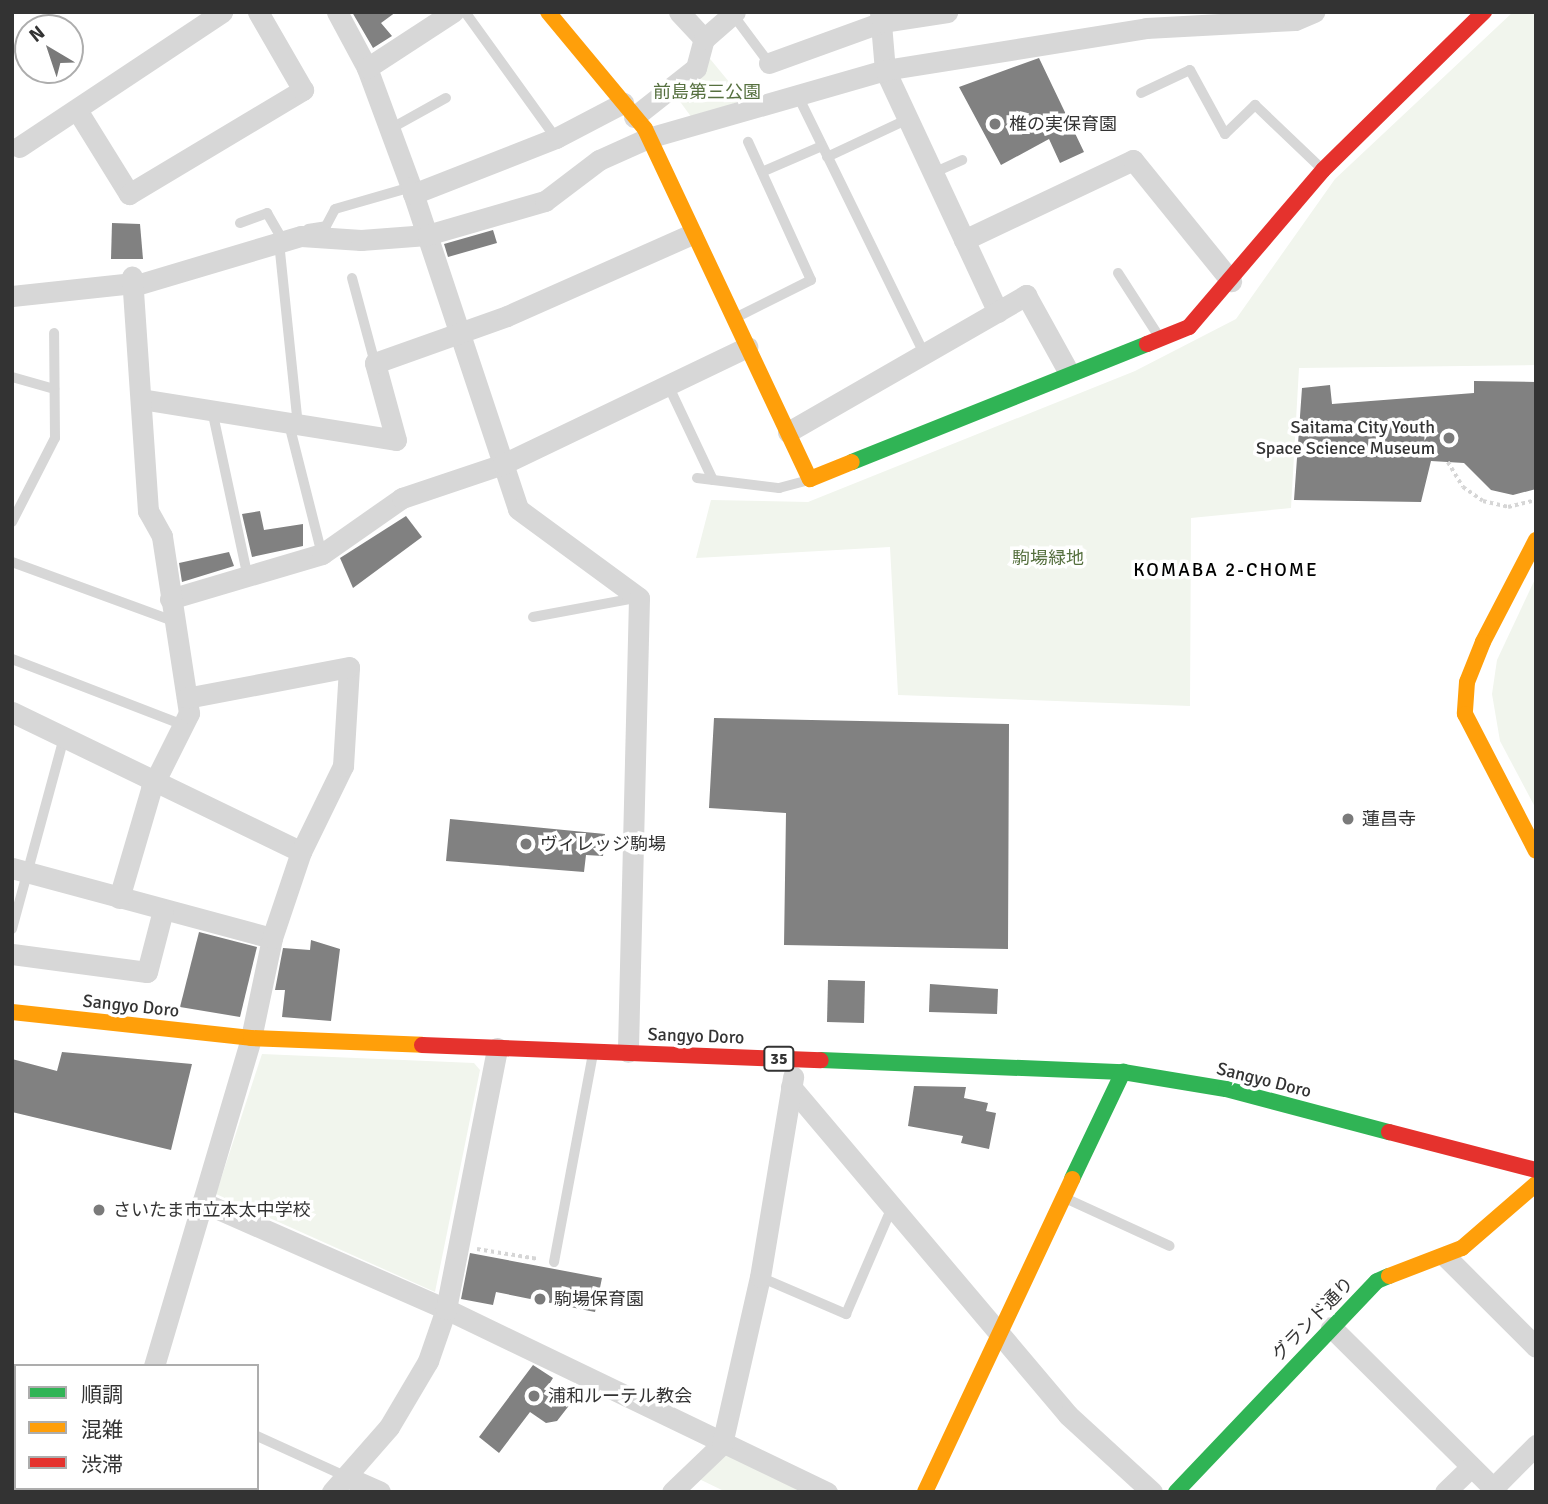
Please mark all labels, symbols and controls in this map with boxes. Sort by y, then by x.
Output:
north arrow [14,14,84,84]
text: N [24,21,50,48]
park label: 前島第三公園 [653,81,761,103]
place label: 椎の実保育園 [1009,113,1117,135]
marker: 椎の実保育園 [987,116,1003,132]
place label: Saitama City Youth Space Science Museum [1256,417,1435,460]
marker: Saitama City Youth Space Science Museum [1441,430,1457,446]
park label: 駒場緑地 [1012,547,1084,569]
district label: KOMABA 2-CHOME [1135,560,1317,582]
place label: 蓮昌寺 [1362,808,1416,830]
marker: 蓮昌寺 [1340,811,1356,827]
place label: ヴィレッジ駒場 [540,833,666,855]
marker: ヴィレッジ駒場 [518,836,534,852]
street label: Sangyo Doro [82,990,180,1022]
street label: Sangyo Doro [647,1024,745,1048]
road number: 35 [763,1046,795,1072]
street label: Sangyo Doro [1215,1058,1313,1102]
place label: さいたま市立本太中学校 [113,1199,311,1221]
marker: さいたま市立本太中学校 [91,1202,107,1218]
street label: グランド通り [1268,1273,1358,1365]
place label: 駒場保育園 [554,1288,644,1310]
marker: 駒場保育園 [532,1291,548,1307]
legend [14,1364,259,1490]
text: 順調 [81,1382,123,1408]
place label: 浦和ルーテル教会 [548,1385,692,1407]
marker: 浦和ルーテル教会 [526,1388,542,1404]
text: 混雑 [81,1417,123,1443]
text: 渋滞 [81,1452,123,1478]

